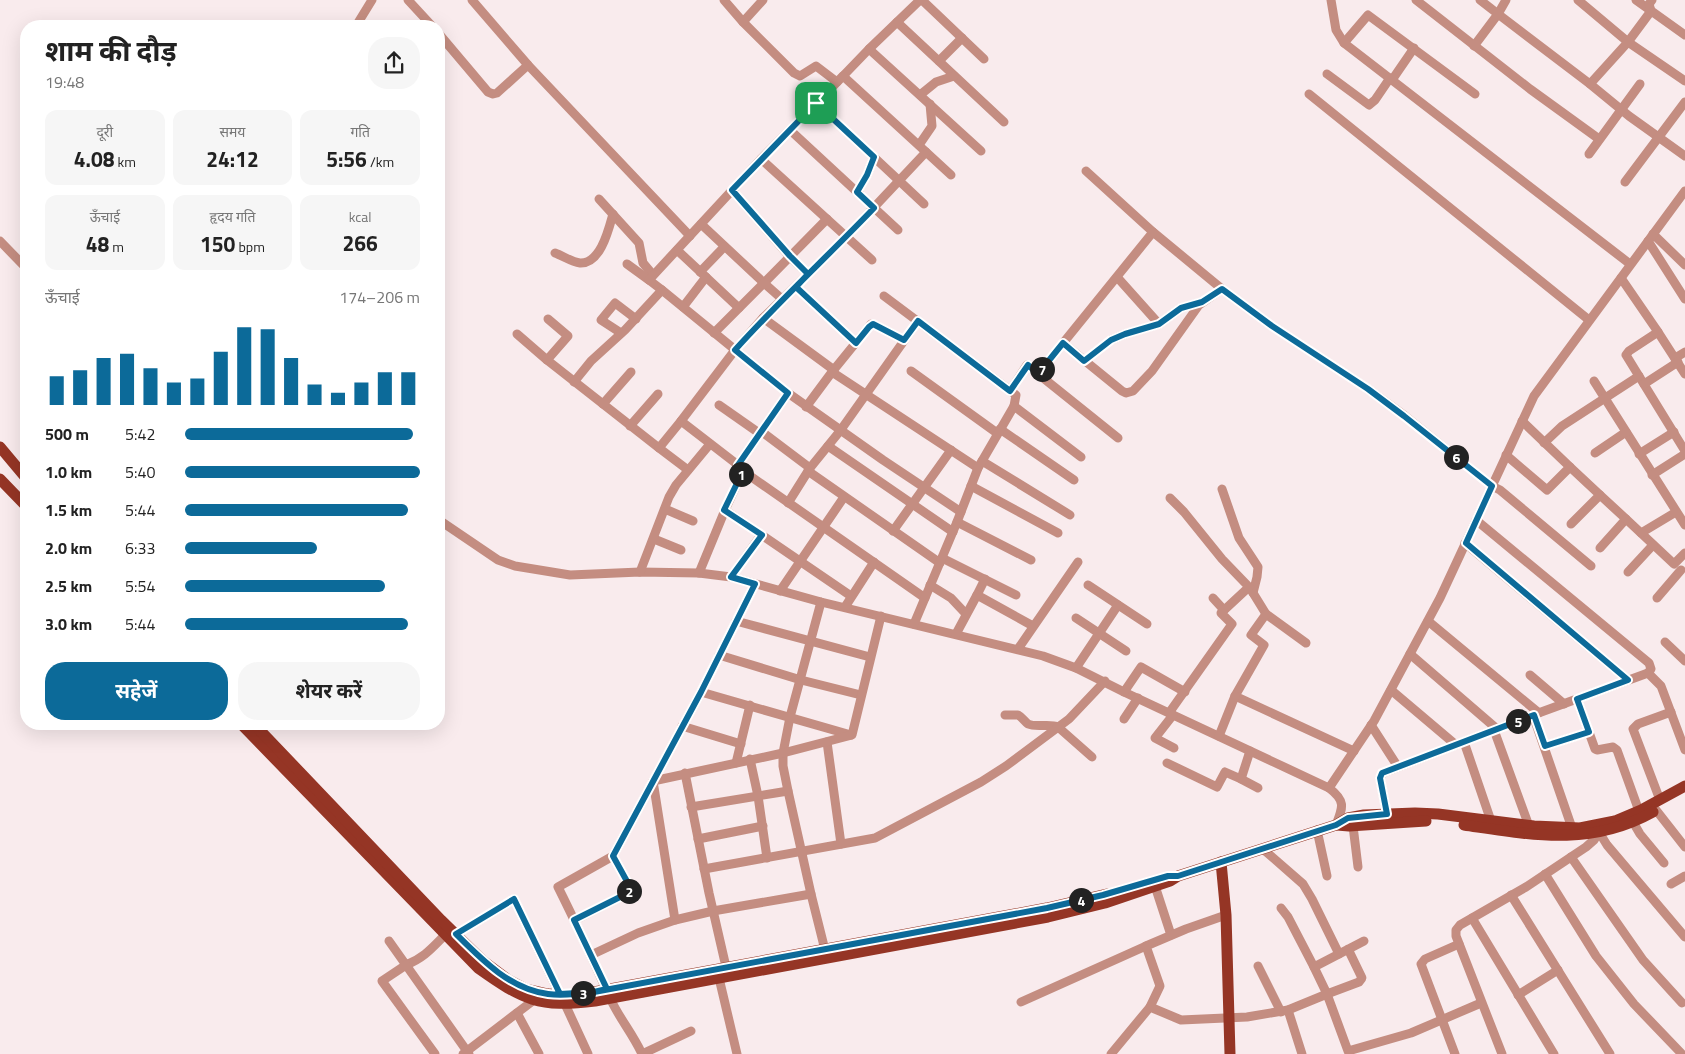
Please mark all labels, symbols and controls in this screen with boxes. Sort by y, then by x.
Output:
text: शाम की दौड़ [45,29,176,72]
button: share [368,37,420,89]
text: 19:48 [45,70,84,94]
pin [795,82,837,124]
icon: arrive [802,89,830,117]
text: दूरी [96,121,113,142]
text: समय [220,121,245,142]
text: गति [350,121,370,142]
text: 4.08 [74,143,114,175]
text: 24:12 [206,143,259,175]
text: 5:56 [326,143,367,175]
text: km [114,151,136,172]
text: /km [367,151,394,172]
text: ऊँचाई [90,206,120,227]
text: हृदय गति [210,206,255,227]
text: kcal [349,206,372,227]
text: 266 [343,227,378,259]
text: 48 [86,228,109,260]
text: 150 [200,228,235,260]
text: m [109,236,124,257]
text: bpm [235,236,265,257]
text: ऊँचाई [45,285,80,309]
text: 174–206 m [339,285,420,309]
pin: 7 [1030,356,1054,382]
text: 7 [1039,359,1046,380]
text: 500 m [45,422,89,446]
text: 5:42 [125,422,155,446]
pin: 6 [1444,444,1468,470]
text: 6 [1453,447,1460,468]
text: 1.0 km [45,460,92,484]
text: 5:40 [125,460,155,484]
pin: 1 [728,462,754,486]
text: 1 [738,464,745,485]
text: 1.5 km [45,498,92,522]
text: 5:44 [125,498,155,522]
text: 2.0 km [45,536,92,560]
text: 6:33 [125,536,155,560]
text: 2.5 km [45,574,92,598]
text: 5:54 [125,574,155,598]
text: 3.0 km [45,612,92,636]
text: 5:44 [125,612,155,636]
button: सहेजें [45,662,228,720]
button: शेयर करें [238,662,420,720]
pin: 5 [1506,708,1530,734]
text: 5 [1515,711,1522,732]
pin: 2 [616,878,642,904]
text: 2 [626,881,633,902]
pin: 4 [1068,888,1094,912]
text: 4 [1078,890,1085,911]
pin: 3 [570,980,596,1006]
text: 3 [580,983,587,1004]

